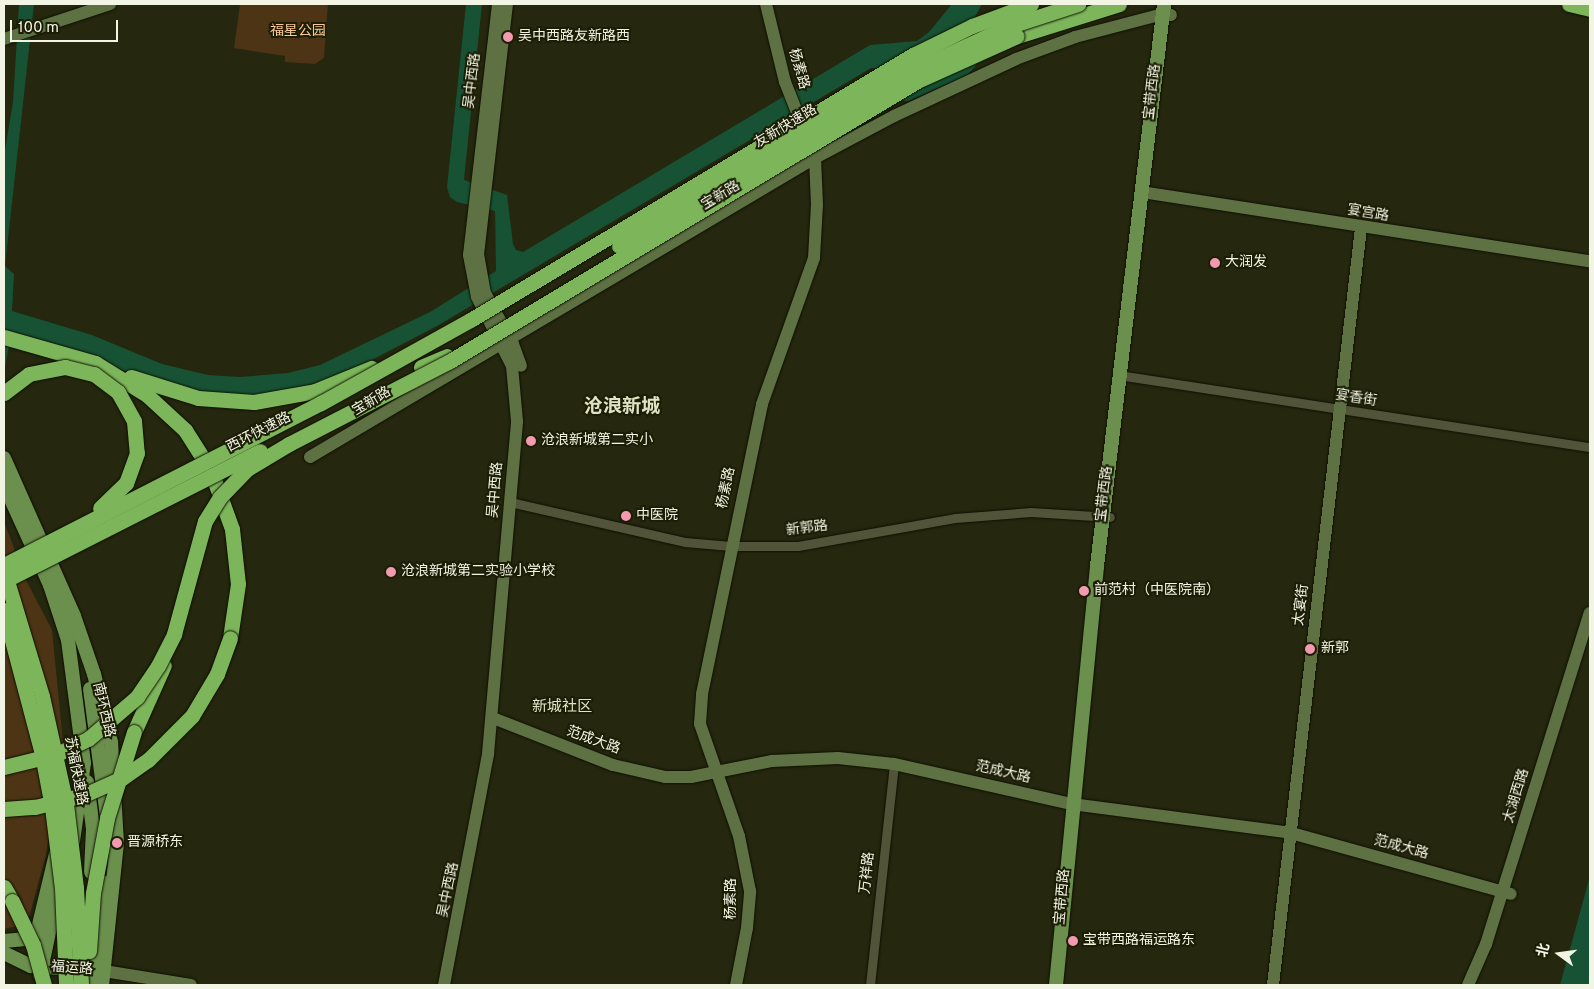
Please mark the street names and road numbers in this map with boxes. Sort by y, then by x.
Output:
street label: 杨素路 [784,46,812,92]
street label: 吴中西路 [461,52,485,110]
street label: 宝带西路 [1141,63,1165,121]
street label: 友新快速路 [752,102,820,152]
street label: 宝新路 [699,178,743,214]
street label: 宴宫路 [1346,202,1390,226]
street label: 宝新路 [350,384,394,420]
street label: 宴香街 [1334,387,1378,411]
street label: 西环快速路 [224,410,294,456]
street label: 吴中西路 [485,461,507,519]
street label: 宝带西路 [1093,465,1117,523]
street label: 杨素路 [714,466,740,510]
street label: 新郭路 [785,518,829,540]
street label: 太宴街 [1291,583,1313,627]
street label: 南环西路 [89,681,117,739]
street label: 范成大路 [564,724,622,758]
street label: 苏福快速路 [60,735,90,807]
street label: 范成大路 [974,759,1032,787]
street label: 太湖西路 [1501,767,1533,825]
street label: 范成大路 [1372,833,1430,863]
street label: 万祥路 [857,851,879,895]
street label: 吴中西路 [435,861,463,919]
street label: 宝带西路 [1052,868,1074,926]
street label: 杨素路 [724,878,740,920]
street label: 福运路 [50,959,94,979]

